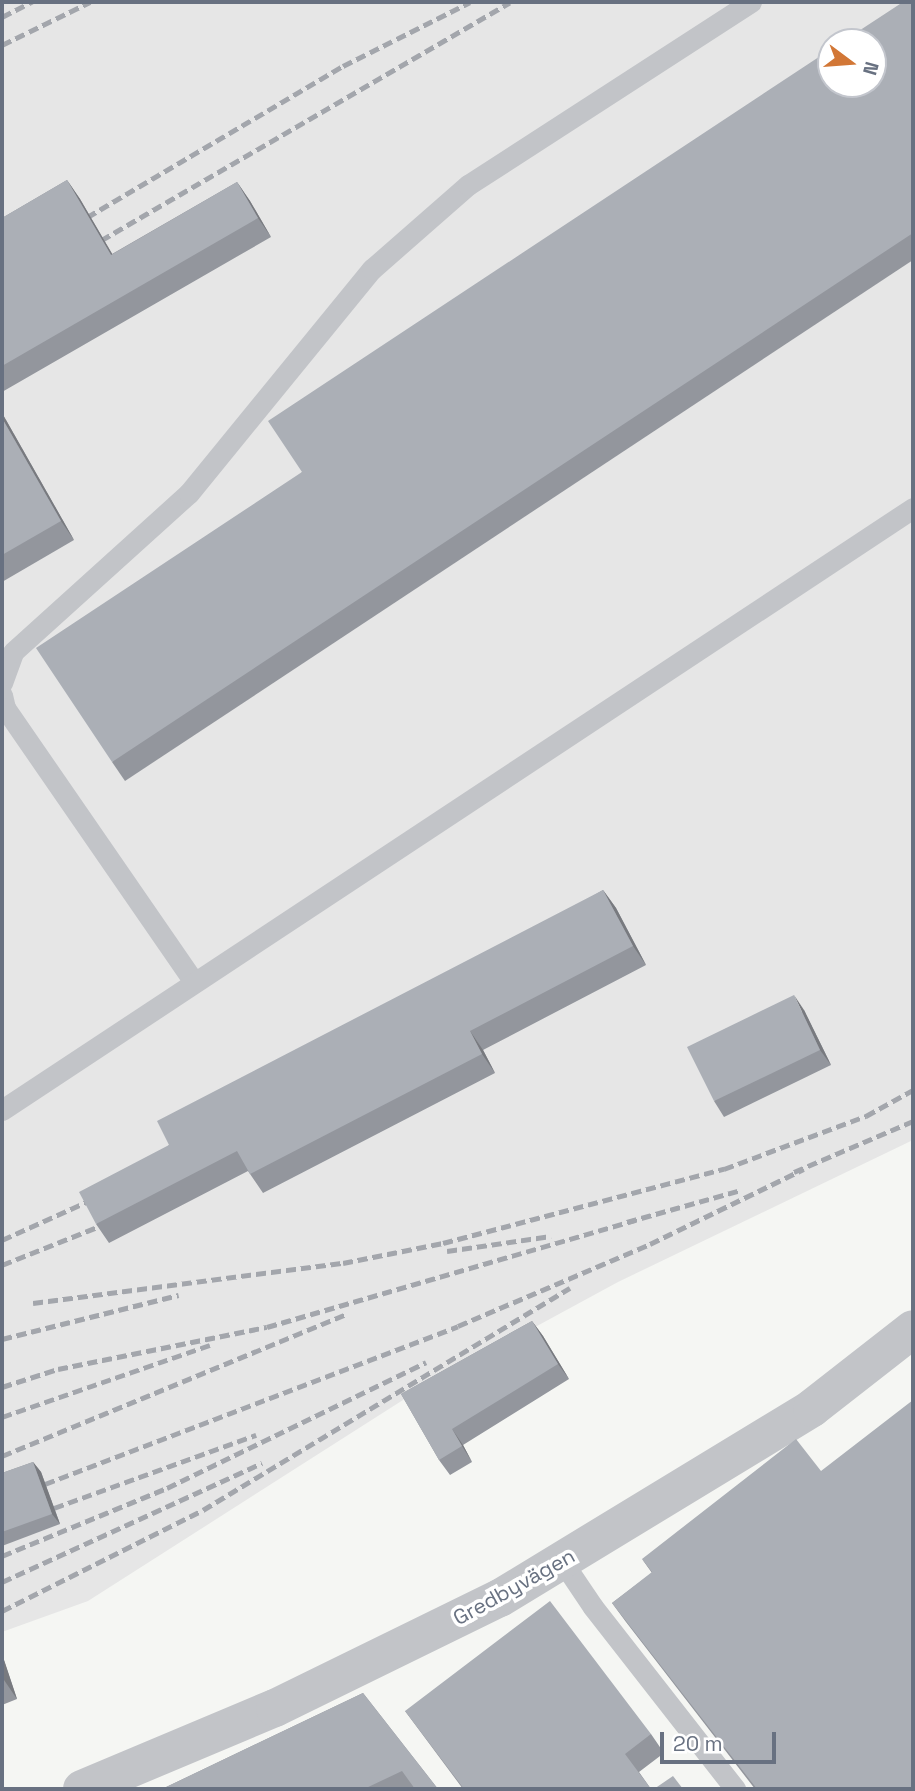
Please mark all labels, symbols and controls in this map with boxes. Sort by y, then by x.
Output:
north arrow [817,28,887,98]
text: N [857,59,885,78]
street label: Gredbyvägen [449,1543,579,1631]
scale bar [663,1718,778,1762]
text: 20 m [673,1730,723,1757]

